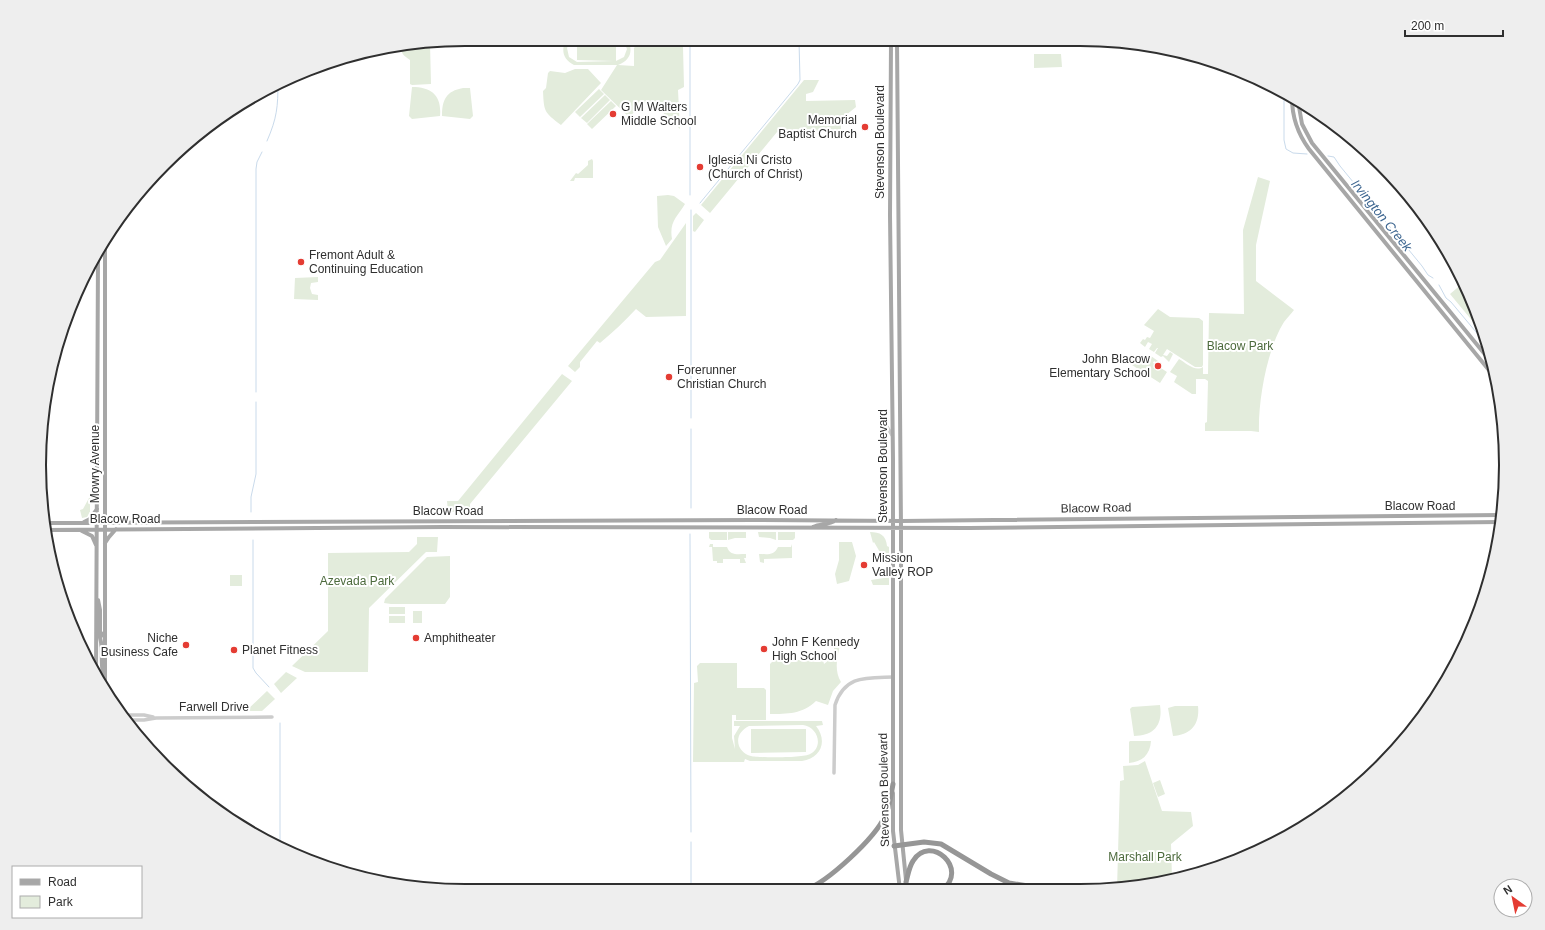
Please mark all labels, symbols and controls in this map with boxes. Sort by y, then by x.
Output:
scale bar [1405,12,1503,38]
text: 200 m [1411,19,1444,33]
street label: Stevenson Boulevard [873,85,887,199]
place label: G M Walters Middle School [621,100,696,128]
marker: G M Walters Middle School [608,109,618,119]
place label: Memorial Baptist Church [778,113,857,141]
marker: Memorial Baptist Church [860,122,870,132]
place label: Iglesia Ni Cristo (Church of Christ) [708,153,803,181]
marker: Iglesia Ni Cristo (Church of Christ) [695,162,705,172]
water label: Irvington Creek [1348,176,1416,255]
place label: Fremont Adult & Continuing Education [309,248,423,276]
marker: Fremont Adult & Continuing Education [296,257,306,267]
park label: Blacow Park [1207,339,1274,353]
place label: John Blacow Elementary School [1049,352,1150,380]
marker: John Blacow Elementary School [1153,361,1163,371]
place label: Forerunner Christian Church [677,363,766,391]
marker: Forerunner Christian Church [664,372,674,382]
street label: Stevenson Boulevard [876,409,890,523]
street label: Mowry Avenue [88,424,102,503]
street label: Blacow Road [1385,499,1455,513]
street label: Blacow Road [1061,500,1131,516]
street label: Blacow Road [737,503,807,517]
street label: Blacow Road [413,504,483,518]
street label: Blacow Road [90,512,160,526]
place label: Mission Valley ROP [872,551,933,579]
marker: Mission Valley ROP [859,560,869,570]
park label: Azevada Park [320,574,395,588]
place label: Niche Business Cafe [101,631,178,659]
place label: Amphitheater [424,631,495,645]
marker: Amphitheater [411,633,421,643]
place label: John F Kennedy High School [772,635,859,663]
marker: Niche Business Cafe [181,640,191,650]
place label: Planet Fitness [242,643,318,657]
marker: John F Kennedy High School [759,644,769,654]
marker: Planet Fitness [229,645,239,655]
street label: Farwell Drive [179,700,249,714]
street label: Stevenson Boulevard [876,733,892,847]
park label: Marshall Park [1108,850,1183,864]
legend [12,866,142,918]
text: Road [48,875,77,889]
north arrow [1493,878,1533,918]
text: N [1501,882,1514,897]
text: Park [48,895,74,909]

